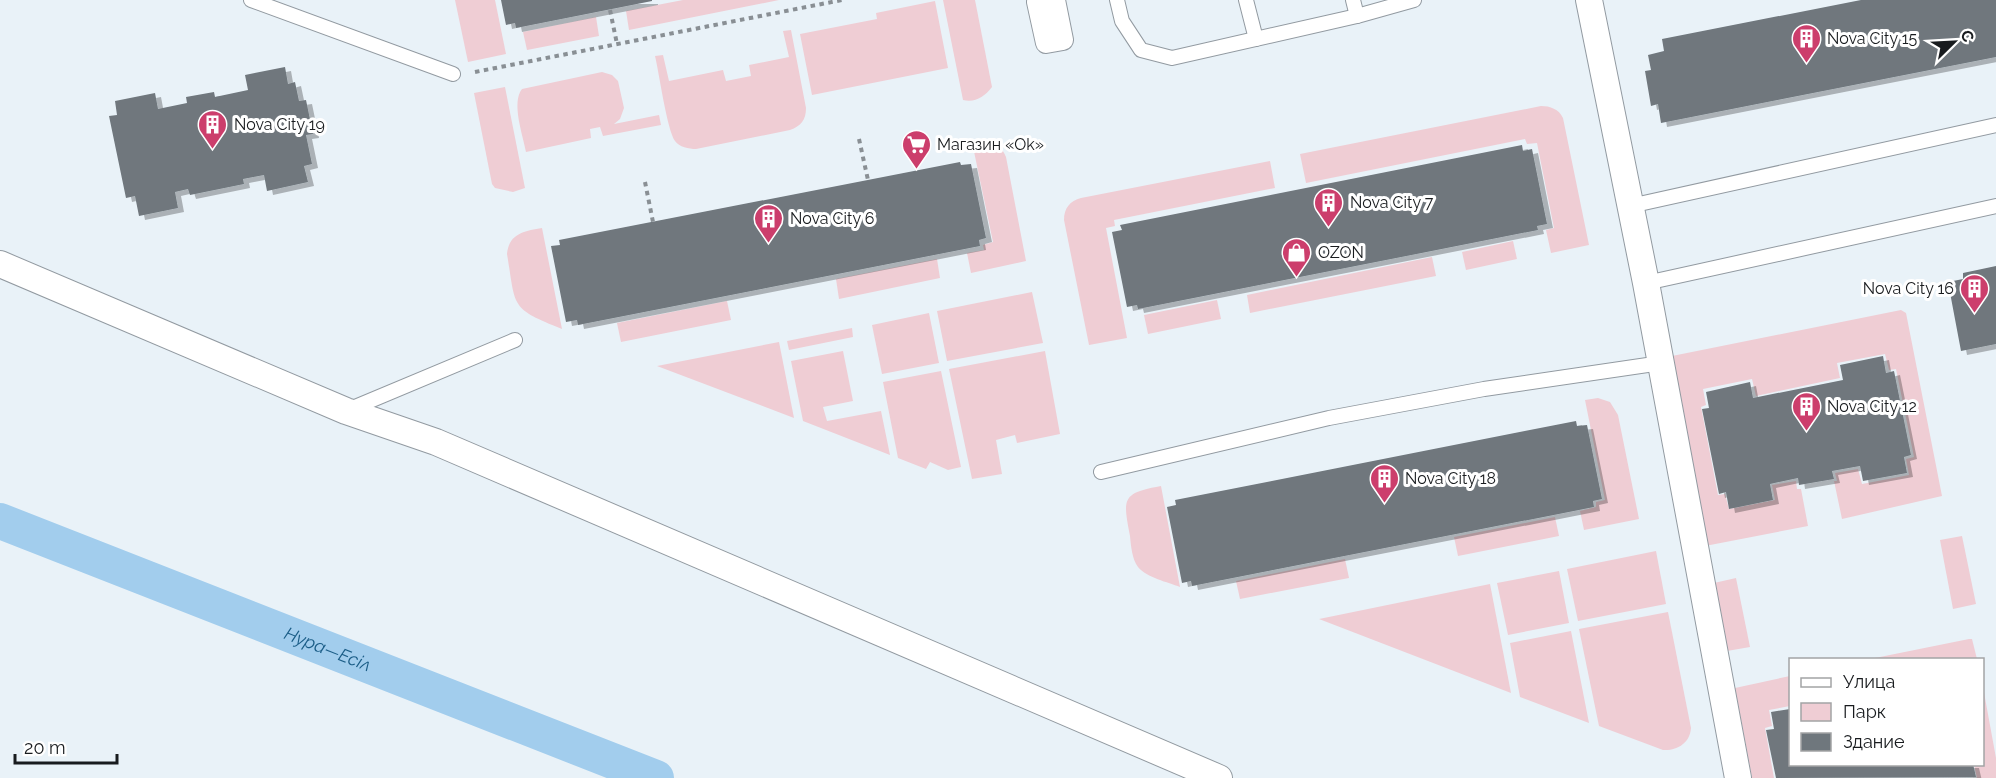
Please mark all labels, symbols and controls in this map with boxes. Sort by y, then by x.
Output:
north arrow [1924,12,1984,72]
building icon: Nova City 15 [1790,22,1822,64]
text: С [1956,27,1978,45]
place label: Nova City 15 [1827,29,1918,48]
building icon: Nova City 19 [197,108,229,150]
place label: Nova City 19 [234,115,325,134]
supermarket icon: Магазин «Ok» [900,128,932,170]
place label: Магазин «Ok» [937,135,1044,154]
building icon: Nova City 7 [1313,186,1345,228]
place label: Nova City 7 [1350,193,1434,212]
building icon: Nova City 6 [753,202,785,244]
place label: Nova City 6 [790,209,874,228]
shop icon: OZON [1281,236,1313,278]
place label: OZON [1318,243,1364,262]
building icon: Nova City 16 [1959,272,1991,314]
place label: Nova City 16 [1863,279,1954,298]
building icon: Nova City 12 [1790,390,1822,432]
place label: Nova City 12 [1827,397,1917,416]
building icon: Nova City 18 [1368,462,1400,504]
place label: Nova City 18 [1405,469,1496,488]
water label: Нура—Есіл [281,622,374,675]
legend [1789,658,1984,766]
text: Улица [1843,671,1895,692]
text: Парк [1843,701,1886,722]
scale bar [15,727,117,765]
text: Здание [1843,731,1905,752]
text: 20 m [24,737,66,758]

